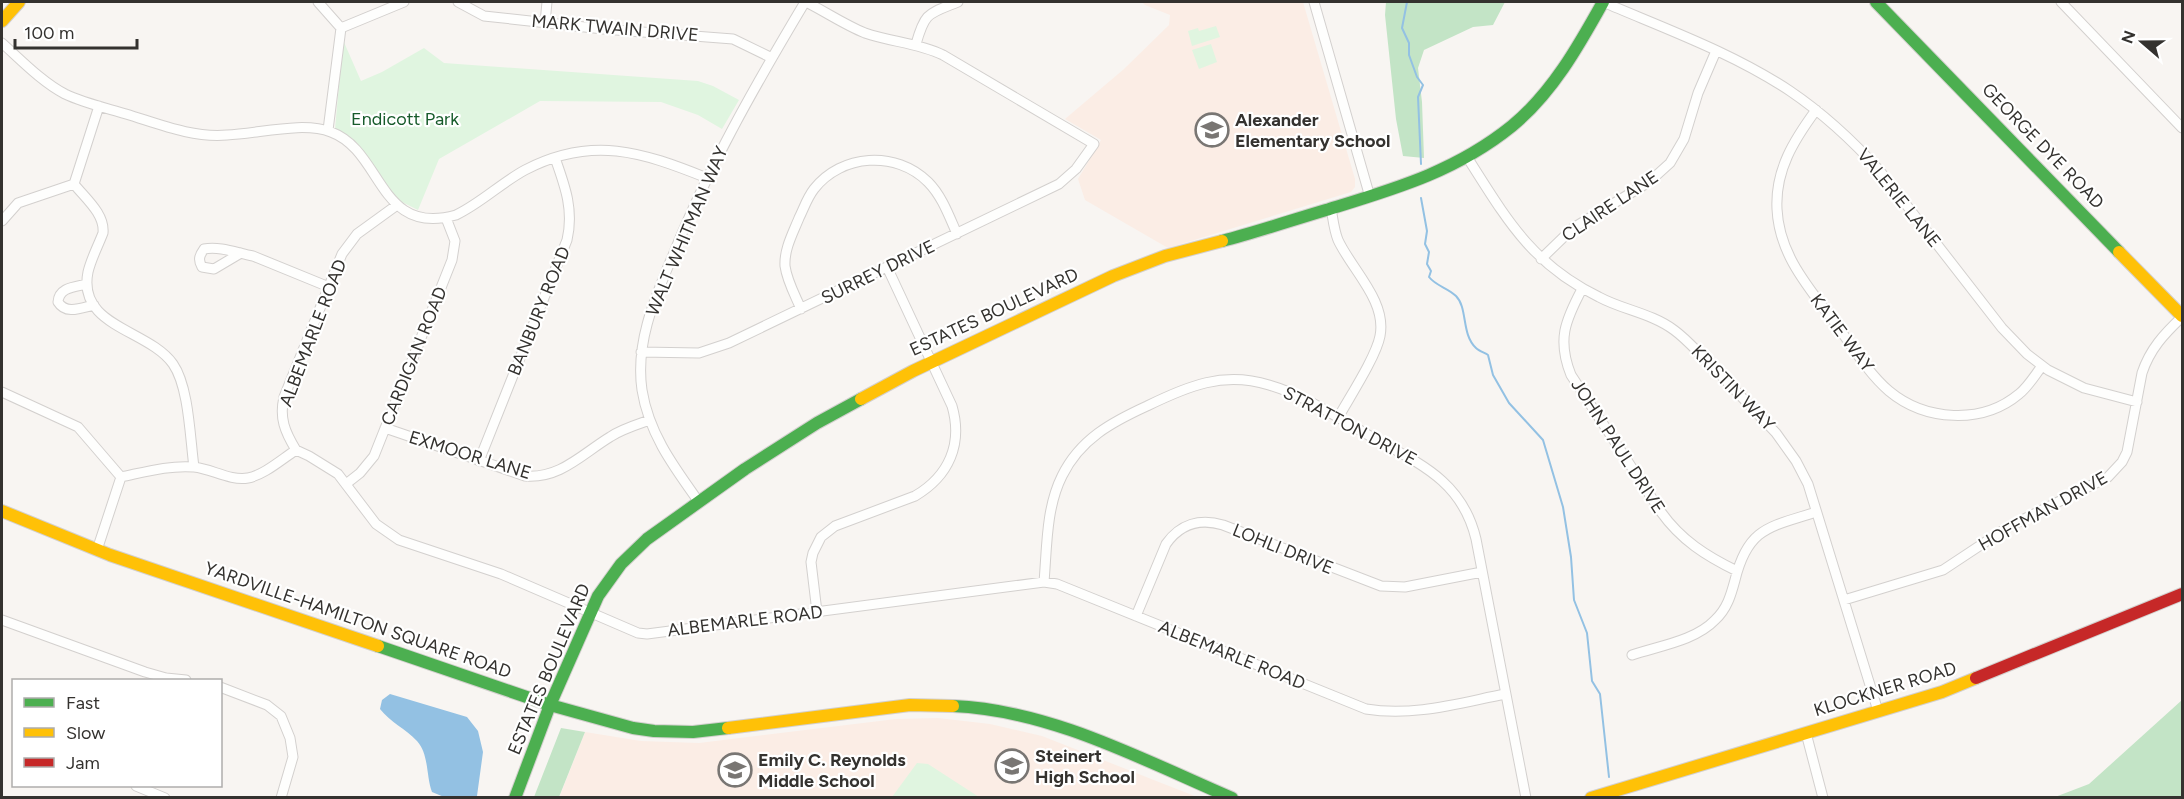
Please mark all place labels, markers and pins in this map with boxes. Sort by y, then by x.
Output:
place label: Alexander Elementary School [1235,109,1390,152]
school or university icon: Alexander Elementary School [1194,112,1230,148]
place label: Steinert High School [1035,745,1135,788]
school or university icon: Steinert High School [994,748,1030,784]
place label: Emily C. Reynolds Middle School [758,749,906,792]
school or university icon: Emily C. Reynolds Middle School [717,752,753,788]

